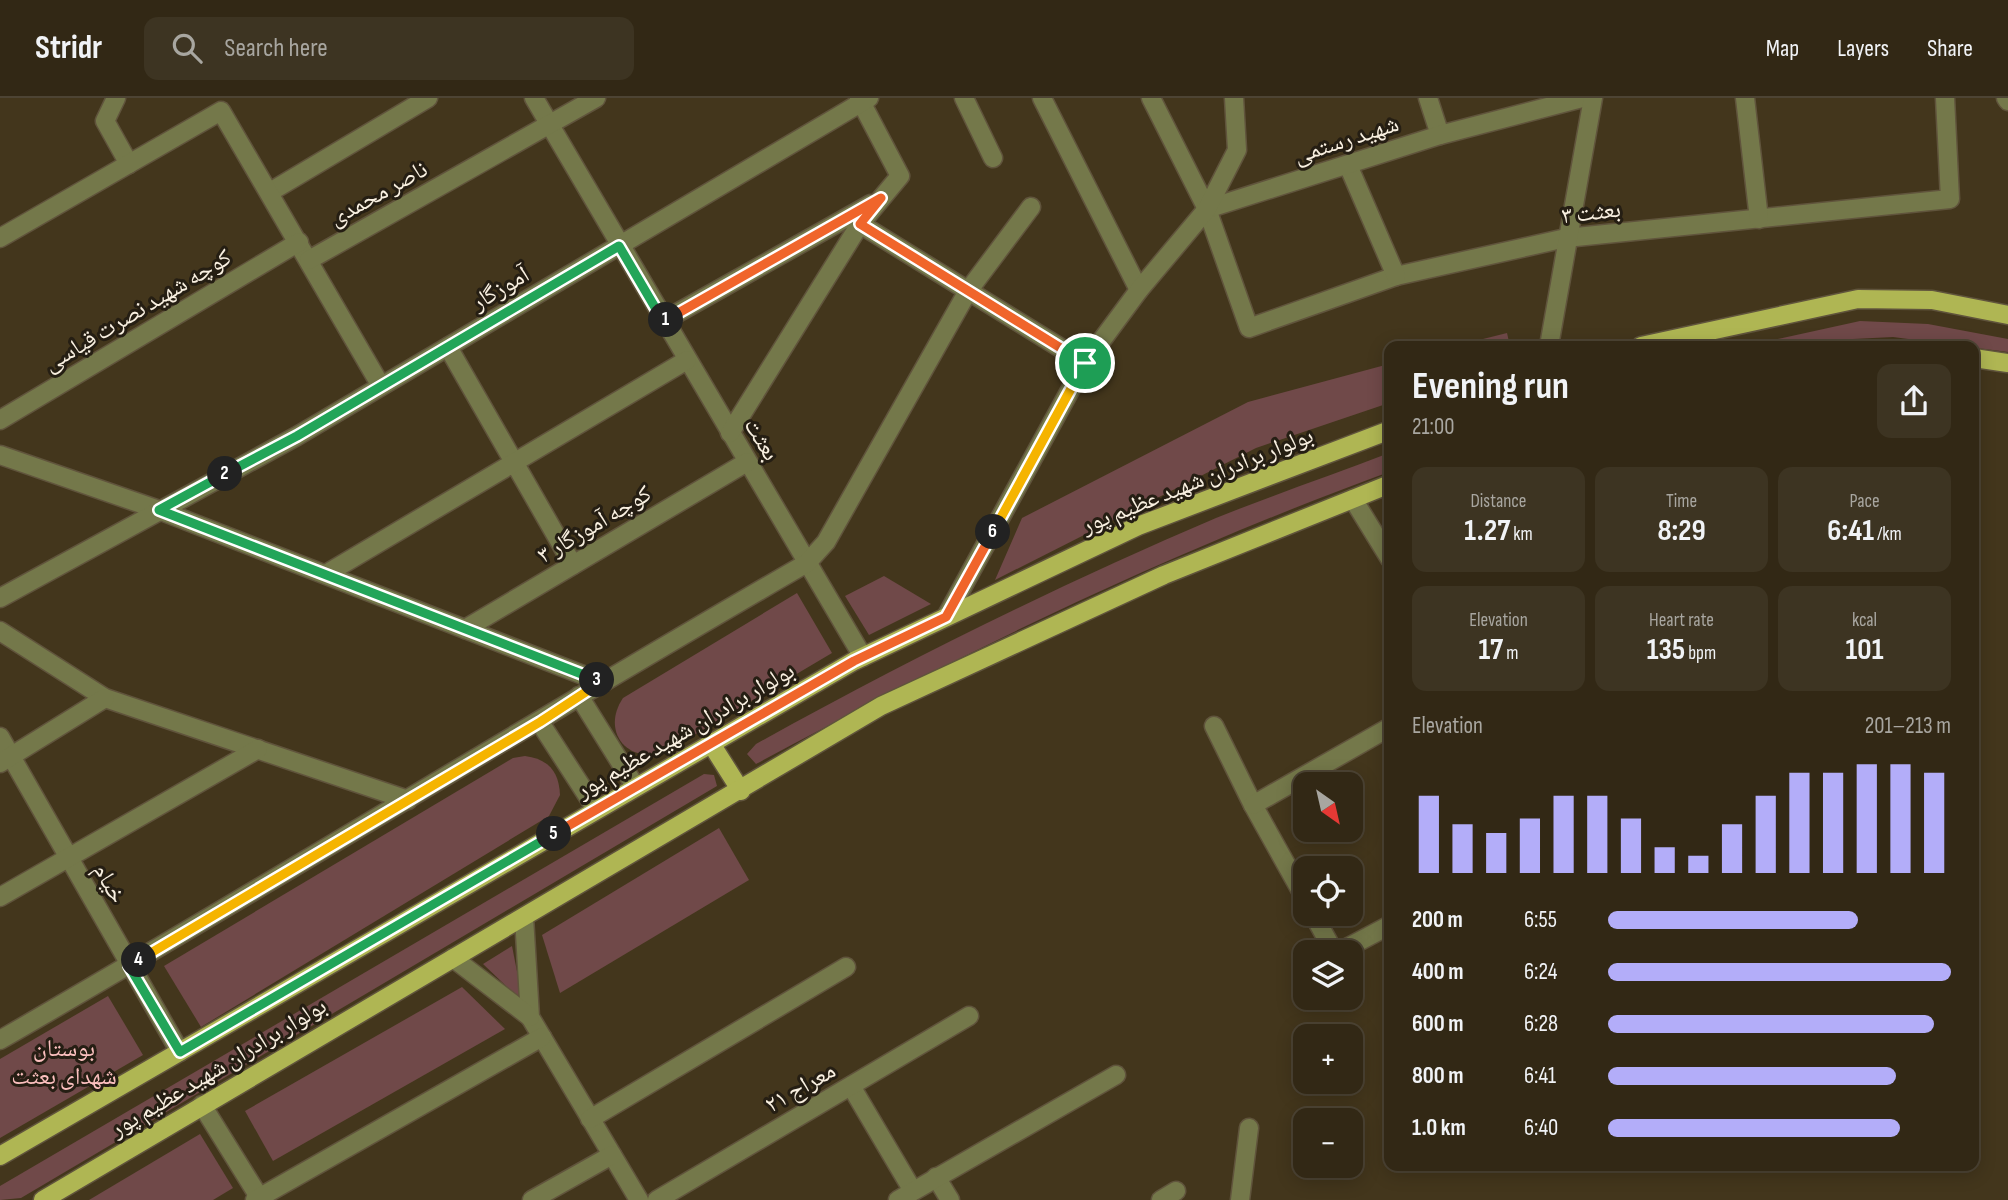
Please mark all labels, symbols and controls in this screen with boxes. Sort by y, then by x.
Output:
search box [144,17,634,80]
text: Stridr [35,28,102,68]
icon: search [168,29,206,67]
text: Search here [224,33,328,64]
text: Map [1766,34,1799,63]
text: Layers [1837,34,1889,63]
text: Share [1927,34,1973,63]
street label: شهید رستمی [1290,109,1402,170]
street label: ناصر محمدی [324,155,433,232]
street label: بعثت ۳ [1560,194,1622,231]
street label: کوچه شهید نصرت قیاسی [38,243,237,378]
street label: آموزگار [465,259,535,317]
pin: 1 [648,302,684,338]
text: 1 [662,308,669,331]
pin [1055,333,1115,393]
icon: arrive [1066,344,1104,382]
text: Evening run [1412,364,1569,409]
button: share [1877,364,1951,438]
street label: بعثت [738,413,786,466]
text: 21:00 [1412,413,1454,441]
street label: بولوار برادران شهید عظیم‌ پور [1076,421,1318,542]
pin: 2 [208,456,243,492]
text: 2 [220,462,229,485]
street label: کوچه آموزگار ۳ [532,479,657,570]
text: Distance [1470,490,1527,513]
text: Time [1666,490,1697,513]
text: Pace [1849,490,1880,513]
text: 1.27 [1464,513,1510,549]
text: 8:29 [1657,513,1706,549]
text: 6:41 [1827,513,1874,549]
pin: 6 [976,514,1010,550]
text: 6 [988,520,997,543]
text: km [1510,523,1533,546]
text: /km [1874,523,1902,546]
text: Elevation [1469,609,1528,632]
text: Heart rate [1649,609,1714,632]
text: kcal [1852,609,1877,632]
text: 17 [1479,632,1503,668]
text: 135 [1647,632,1685,668]
text: 101 [1846,632,1883,668]
text: m [1503,642,1518,665]
text: bpm [1685,642,1716,665]
street label: بولوار برادران شهید عظیم‌ پور [570,656,800,806]
pin: 3 [580,662,614,698]
text: 3 [592,668,601,691]
text: Elevation [1412,712,1483,740]
text: 201–213 m [1865,712,1951,740]
north arrow [1293,772,1363,842]
map controls [1293,772,1363,1178]
pin: 5 [536,816,572,852]
text: 5 [549,822,558,845]
button: locate [1293,856,1363,926]
street label: خیام [86,858,133,909]
text: 200 m [1412,906,1463,934]
text: 6:55 [1524,906,1557,934]
button: layers [1293,940,1363,1010]
pin: 4 [122,942,156,978]
text: 4 [134,948,143,971]
text: 400 m [1412,958,1463,986]
text: 6:24 [1524,958,1557,986]
street label: بولوار برادران شهید عظیم‌ پور [104,991,332,1145]
text: 600 m [1412,1010,1464,1038]
text: 6:28 [1524,1010,1558,1038]
button: + [1293,1024,1363,1094]
park label: بوستان شهدای بعثت [11,1034,117,1091]
street label: معراج ۲۱ [760,1056,841,1119]
text: 800 m [1412,1062,1464,1090]
text: 6:41 [1524,1062,1556,1090]
button: − [1293,1108,1363,1178]
text: 1.0 km [1412,1114,1466,1142]
text: 6:40 [1524,1114,1558,1142]

